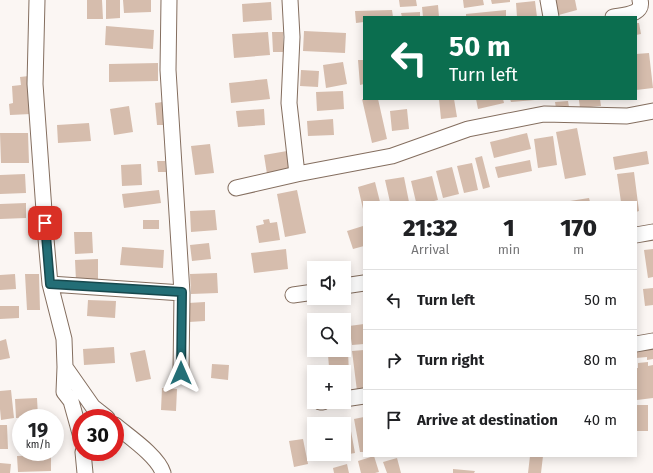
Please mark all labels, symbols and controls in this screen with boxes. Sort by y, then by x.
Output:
text: 50 m [449,30,511,63]
icon: left [383,32,435,84]
text: Turn left [449,64,518,86]
pin [28,206,62,240]
icon: arrive [34,212,56,234]
text: 21:32 [403,214,458,242]
text: 1 [503,214,515,242]
text: 170 [560,214,597,242]
text: Arrival [411,242,449,257]
text: min [498,242,520,257]
text: m [573,242,584,257]
map controls [307,261,351,461]
button: sound [307,261,351,305]
icon: left [383,289,405,311]
text: Turn left [417,291,475,309]
text: 50 m [584,291,617,309]
button: search [307,313,351,357]
icon: right [383,349,405,371]
text: Turn right [417,351,484,369]
text: 80 m [584,351,617,369]
position arrow [160,352,202,394]
button: + [307,365,351,409]
speed limit sign: 30 [72,409,124,461]
icon: arrive [383,409,405,431]
text: Arrive at destination [417,411,558,429]
text: 40 m [584,411,617,429]
button: − [307,417,351,461]
text: 19 [28,418,48,442]
text: km/h [26,439,50,451]

